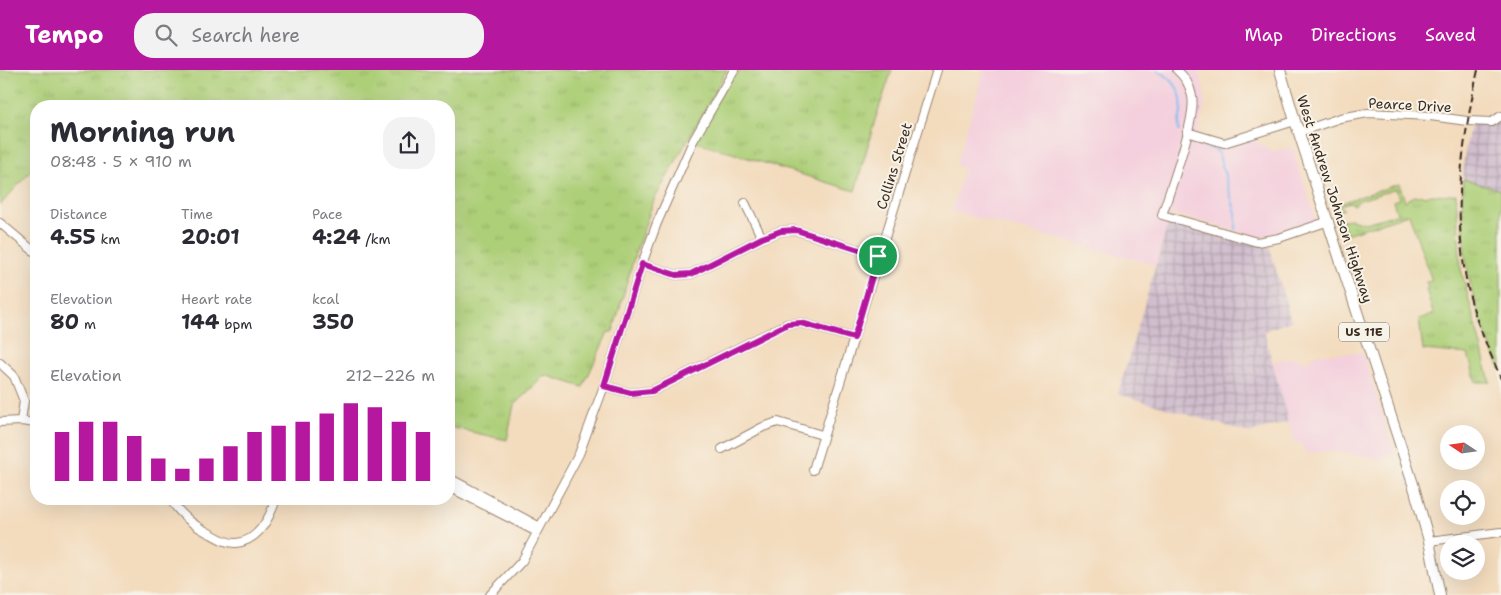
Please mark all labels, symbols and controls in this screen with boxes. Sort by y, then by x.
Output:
search box [134,13,484,58]
text: Tempo [25,19,104,51]
icon: search [152,21,180,49]
text: Search here [192,23,300,48]
text: Map [1245,23,1283,47]
text: Directions [1311,23,1397,47]
text: Saved [1425,23,1476,47]
street label: West Andrew Johnson Highway [1293,93,1377,305]
street label: Pearce Drive [1368,94,1452,116]
text: Morning run [50,113,235,151]
button: share [383,117,435,169]
street label: Collins Street [872,120,916,212]
text: 08:48 · 5 × 910 m [50,151,192,172]
text: Distance [50,205,107,223]
text: Time [181,205,213,223]
text: Pace [312,205,343,223]
text: 4.55 [50,223,96,251]
text: 20:01 [181,223,240,251]
text: 4:24 [312,223,361,251]
text: km [96,230,120,248]
text: /km [361,230,391,248]
pin [857,235,899,277]
icon: arrive [864,242,892,270]
text: Elevation [50,290,113,308]
text: Heart rate [181,290,252,308]
text: kcal [312,290,339,308]
text: 80 [50,308,79,336]
text: 144 [181,308,219,336]
text: 350 [312,308,354,336]
text: m [79,315,96,333]
text: bpm [219,315,252,333]
road number: US 11E [1339,322,1389,342]
text: Elevation [50,365,122,386]
text: 212–226 m [345,365,435,386]
north arrow [1440,425,1485,470]
map controls [1440,425,1485,580]
button: locate [1440,480,1485,525]
button: layers [1440,535,1485,580]

